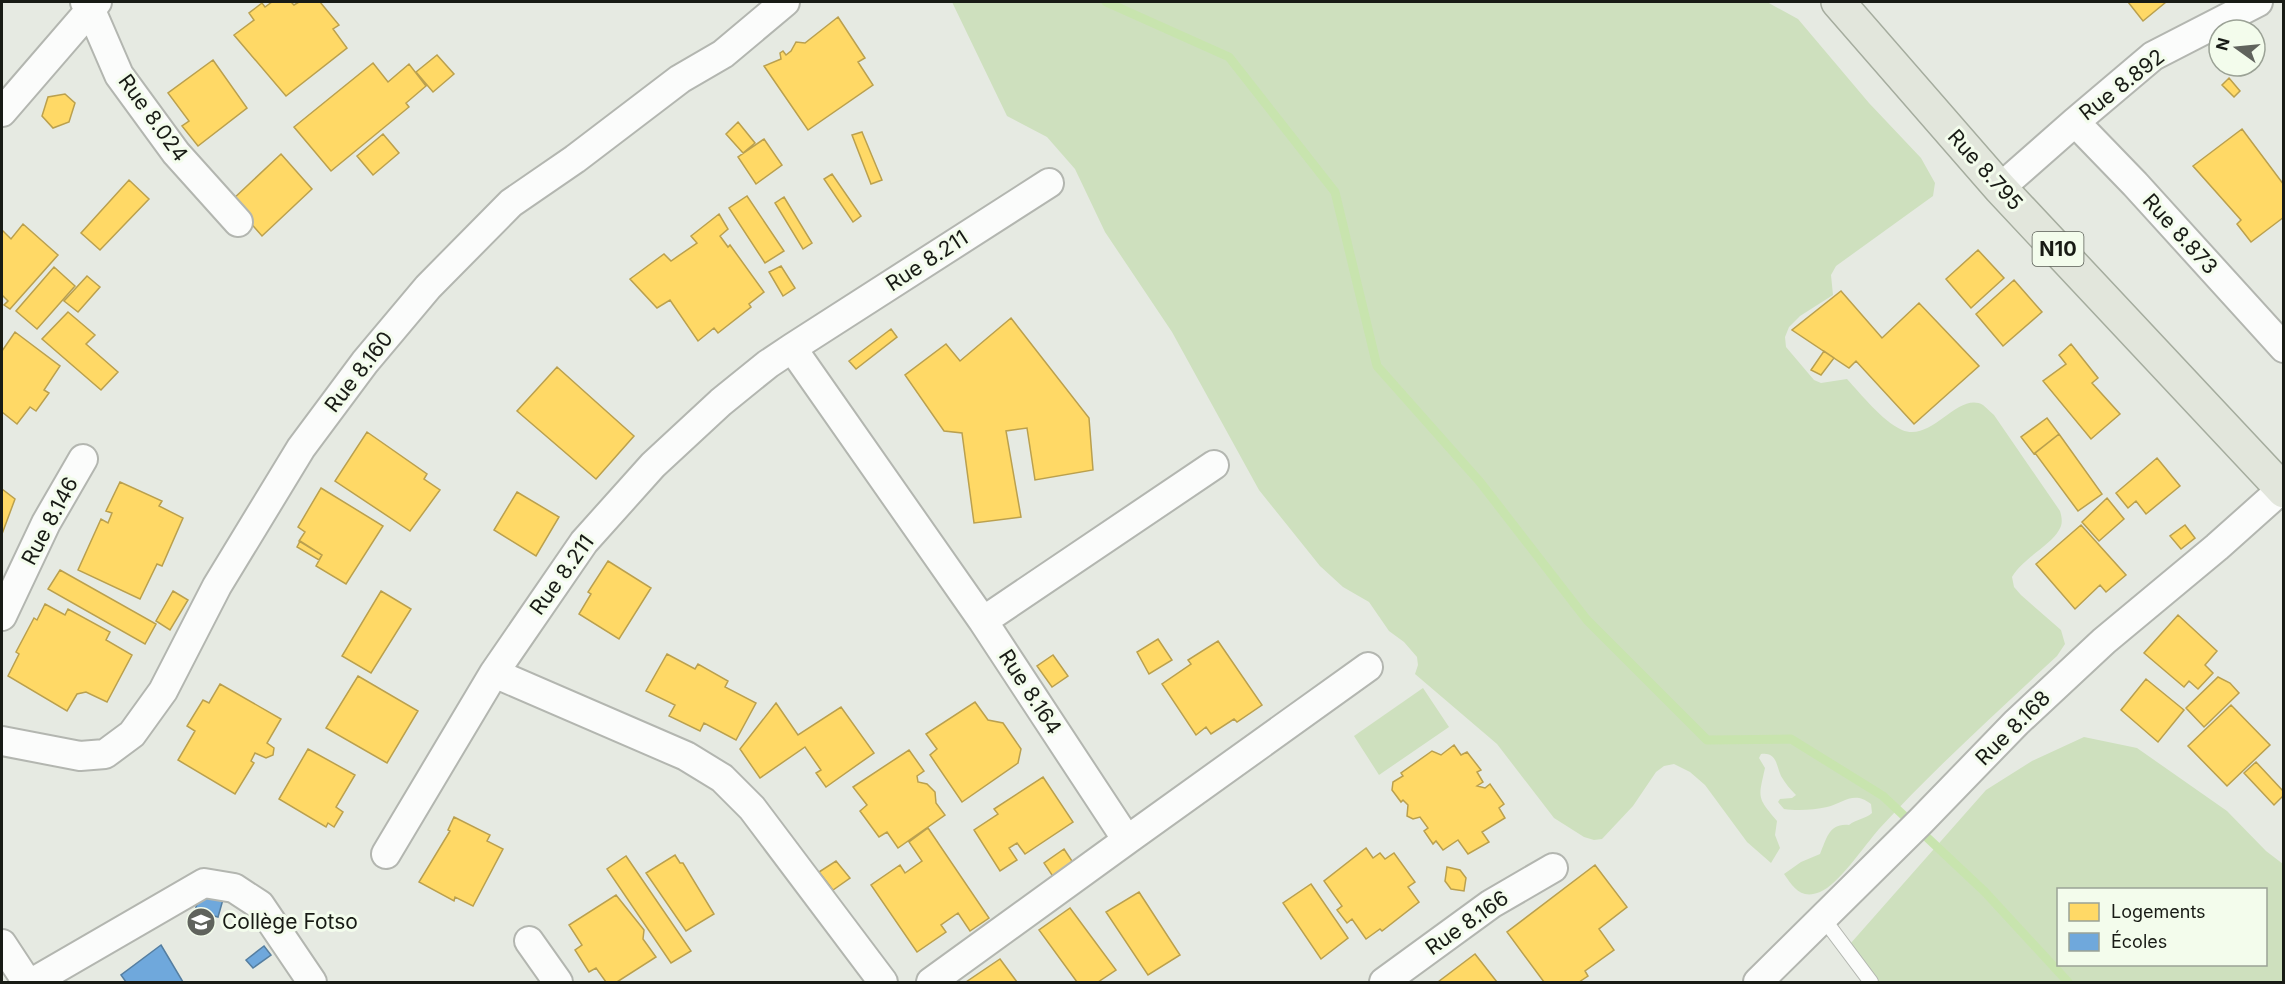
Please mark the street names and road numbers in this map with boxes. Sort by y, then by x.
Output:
street label: Rue 8.892 [2074,44,2169,126]
street label: Rue 8.024 [113,69,193,166]
street label: Rue 8.795 [1943,124,2028,215]
street label: Rue 8.873 [2138,188,2223,279]
street label: Rue 8.211 [881,225,972,296]
road number: N10 [2032,232,2084,266]
street label: Rue 8.160 [319,326,398,417]
street label: Rue 8.146 [16,473,83,569]
street label: Rue 8.211 [524,530,599,619]
street label: Rue 8.164 [994,645,1067,739]
street label: Rue 8.168 [1970,685,2055,770]
street label: Rue 8.166 [1420,885,1513,960]

